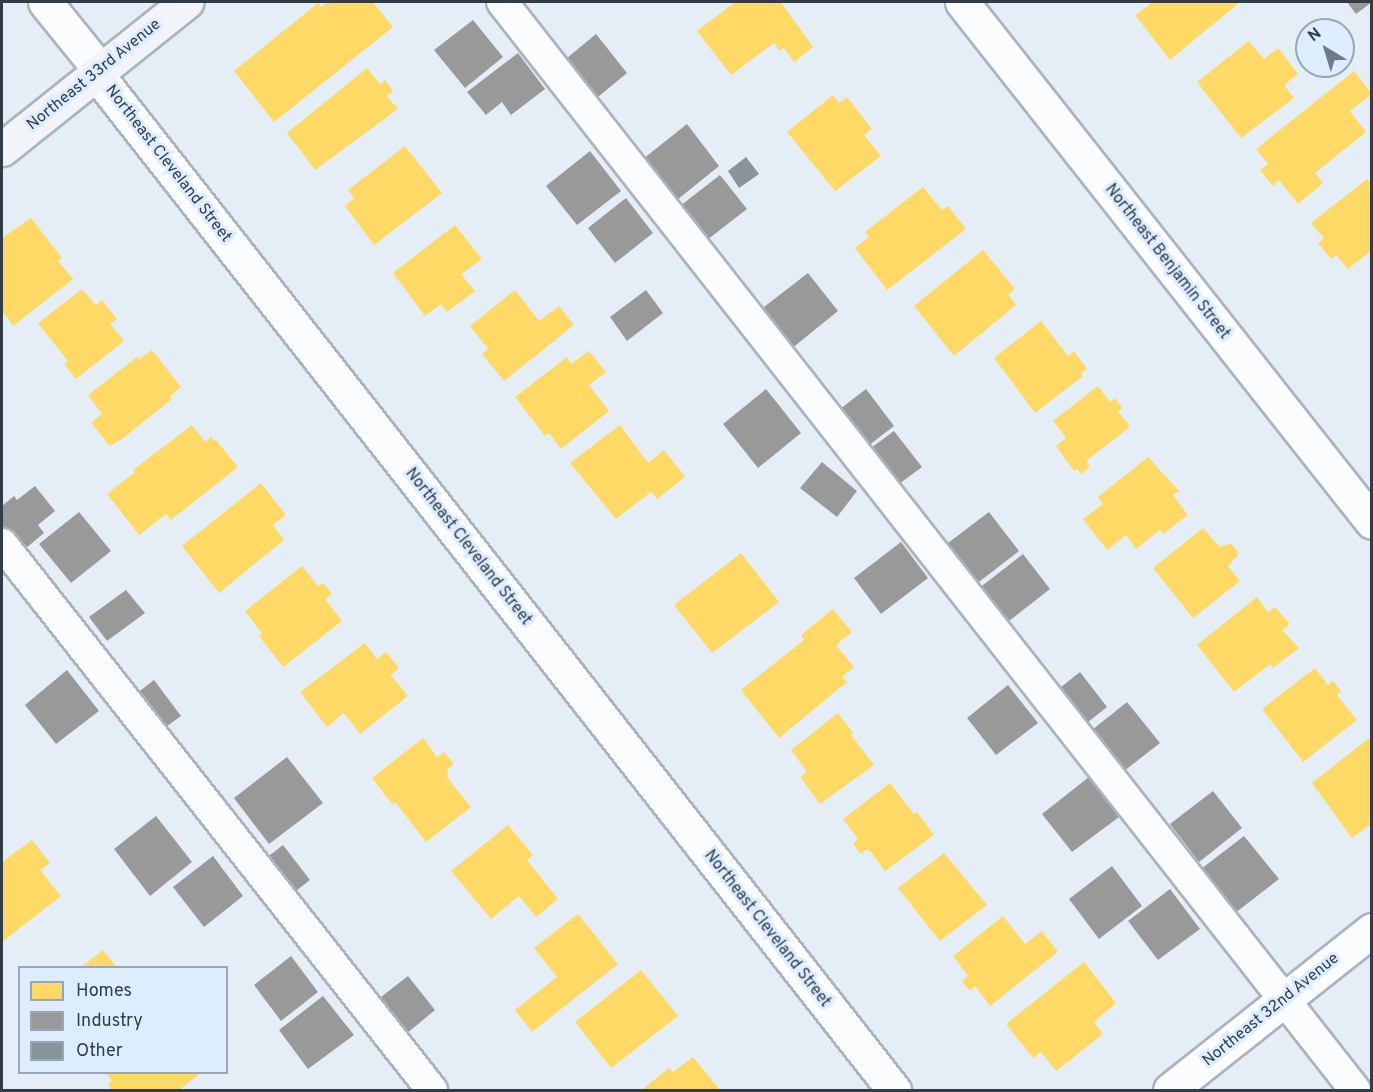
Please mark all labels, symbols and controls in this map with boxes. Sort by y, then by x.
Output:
street label: Northeast 33rd Avenue [23,15,165,135]
north arrow [1295,18,1355,78]
text: N [1304,24,1326,47]
street label: Northeast Cleveland Street [101,82,235,246]
street label: Northeast Benjamin Street [1100,181,1234,343]
street label: Northeast Cleveland Street [401,465,535,629]
street label: Northeast Cleveland Street [700,847,834,1011]
street label: Northeast 32nd Avenue [1199,949,1343,1071]
legend [18,966,228,1074]
text: Homes [76,980,132,1003]
text: Industry [76,1010,143,1033]
text: Other [76,1040,123,1063]

